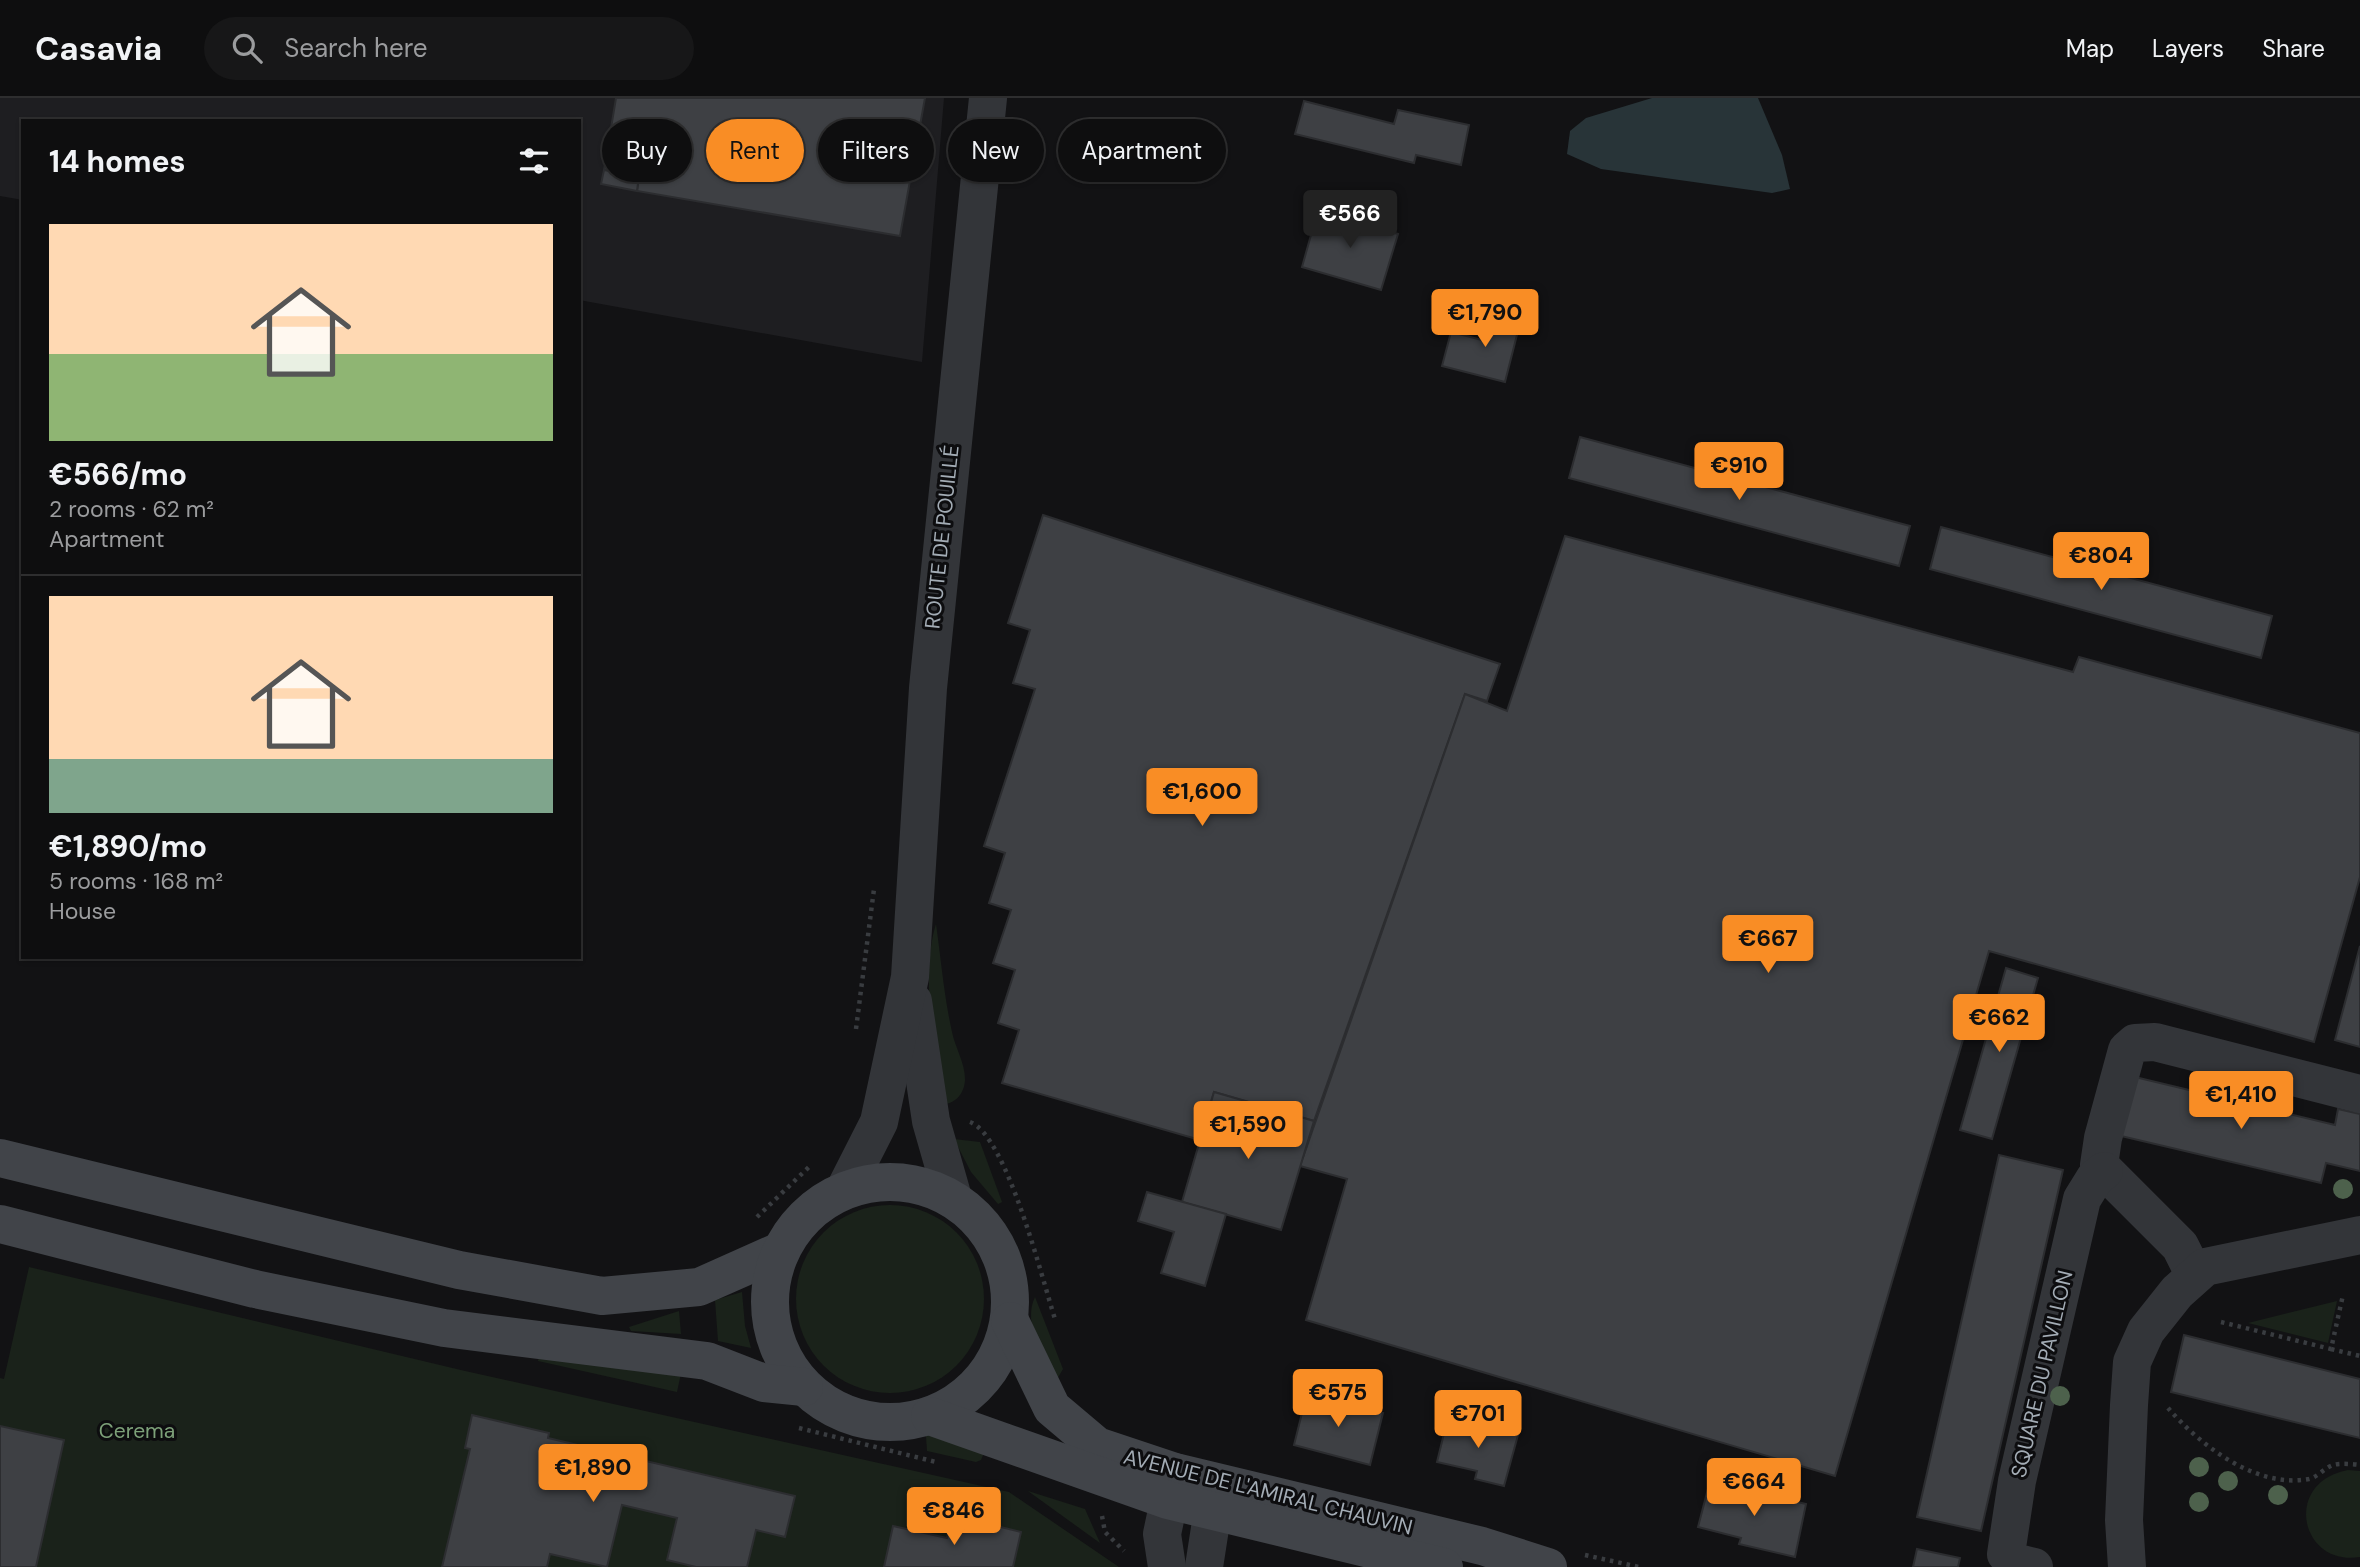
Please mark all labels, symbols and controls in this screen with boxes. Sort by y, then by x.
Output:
search box [204,17,694,80]
text: Casavia [35,27,162,70]
icon: search [228,29,266,67]
text: Search here [284,31,428,65]
text: Map [2066,33,2114,64]
text: Layers [2152,33,2224,64]
text: Share [2262,33,2325,64]
chip: Buy [602,119,692,182]
chip: Rent [706,119,804,182]
chip: Filters [818,119,934,182]
chip: New [948,119,1044,182]
chip: Apartment [1058,119,1226,182]
text: 14 homes [49,142,186,181]
icon: filters [515,142,553,180]
pin: €566 [1309,190,1391,250]
text: €566 [1319,198,1381,228]
icon: home [238,269,364,395]
pin: €1,790 [1428,289,1542,349]
text: €1,790 [1447,297,1523,327]
pin: €910 [1698,442,1780,502]
street label: ROUTE DE POUILLÉ [918,444,966,630]
text: €910 [1710,450,1768,480]
text: €566/mo [49,455,187,494]
text: 2 rooms · 62 m² [49,494,214,524]
text: Apartment [49,524,164,554]
pin: €804 [2060,532,2142,592]
text: €804 [2069,540,2133,570]
icon: home [238,641,364,767]
pin: €1,600 [1145,768,1259,828]
text: €1,600 [1162,776,1242,806]
text: €1,890/mo [49,827,207,866]
text: 5 rooms · 168 m² [49,866,223,896]
text: House [49,896,116,926]
pin: €667 [1727,916,1809,975]
text: €667 [1738,923,1798,953]
pin: €662 [1958,995,2040,1054]
text: €662 [1969,1002,2029,1032]
pin: €1,410 [2184,1072,2298,1131]
text: €1,410 [2205,1079,2277,1109]
pin: €1,590 [1191,1102,1305,1161]
text: €1,590 [1210,1109,1286,1139]
street label: SQUARE DU PAVILLON [2005,1268,2079,1480]
pin: €575 [1297,1370,1379,1429]
text: €575 [1309,1377,1367,1407]
pin: €701 [1437,1390,1519,1450]
text: €701 [1451,1398,1505,1428]
park label: Cerema [99,1417,175,1445]
street label: AVENUE DE L'AMIRAL CHAUVIN [1121,1443,1415,1541]
pin: €1,890 [536,1444,650,1504]
text: €1,890 [554,1452,632,1482]
pin: €664 [1713,1458,1795,1518]
text: €664 [1723,1466,1785,1496]
pin: €846 [913,1488,995,1547]
text: €846 [923,1495,985,1525]

